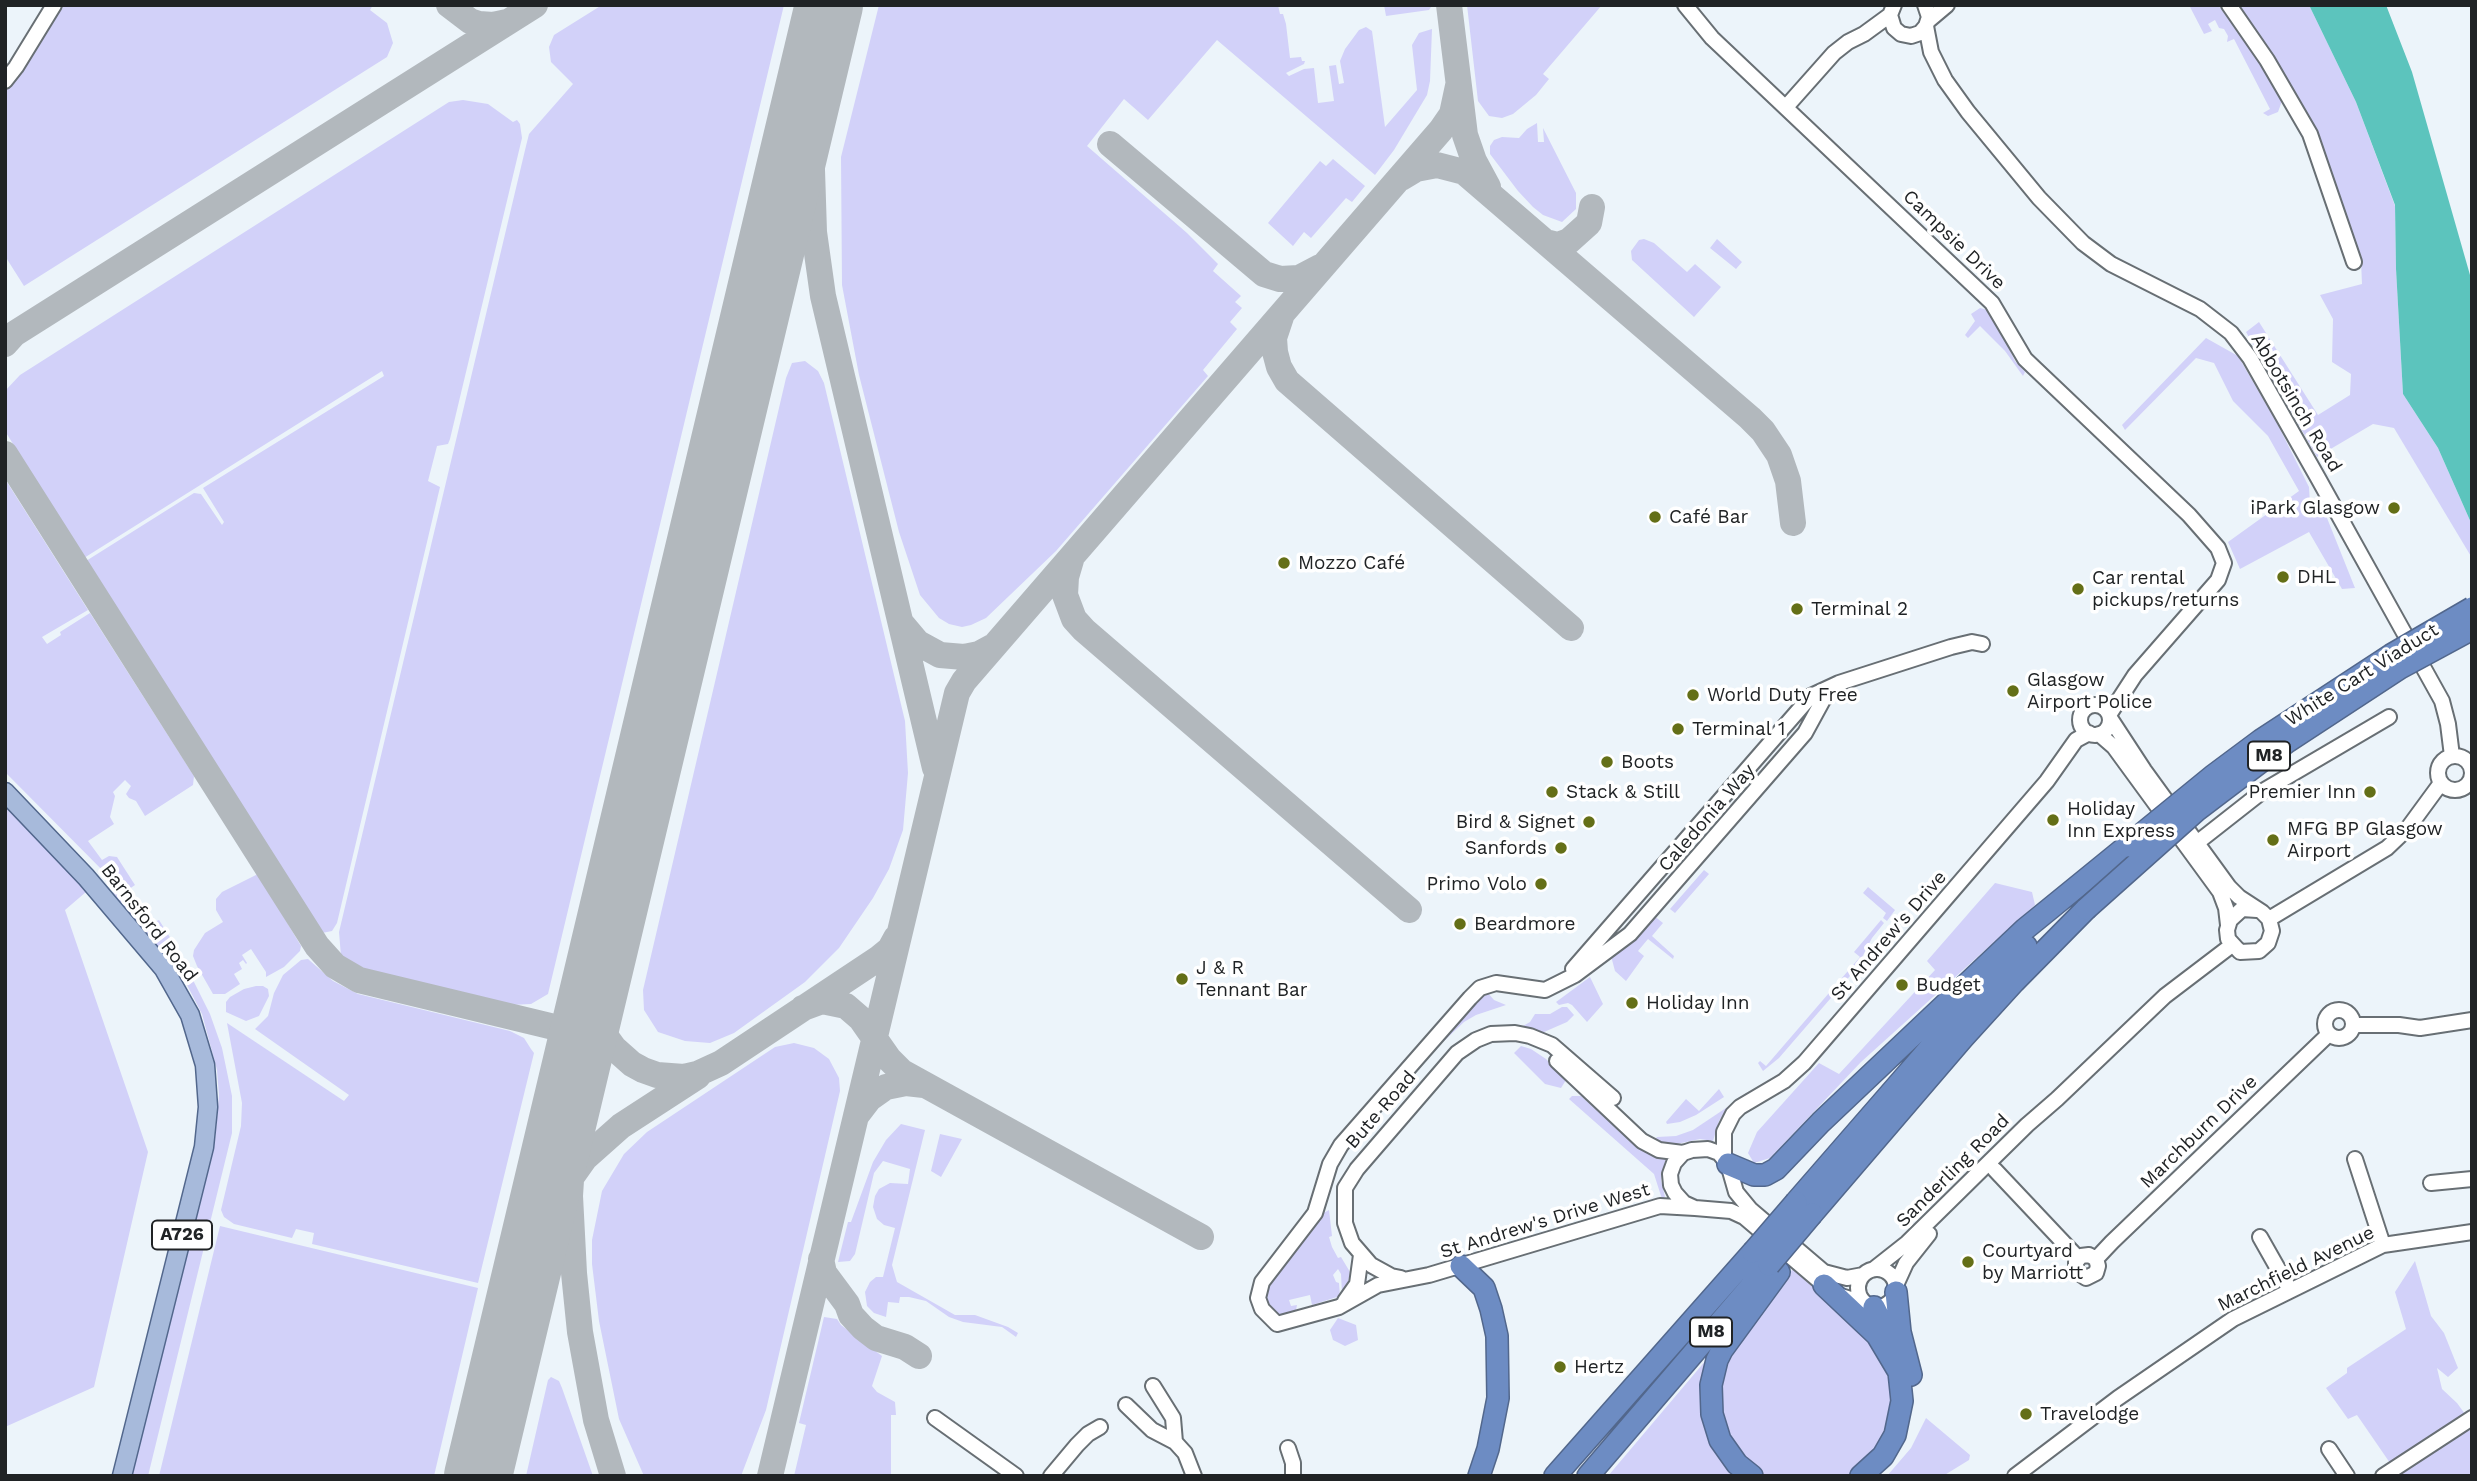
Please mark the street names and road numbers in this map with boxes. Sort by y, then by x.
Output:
street label: Campsie Drive [1898,185,2010,295]
street label: Abbotsinch Road [2246,330,2346,476]
street label: White Cart Viaduct [2281,619,2443,731]
road number: M8 [2248,742,2290,770]
street label: Caledonia Way [1654,759,1760,877]
street label: Barnsford Road [96,859,202,987]
street label: St Andrew's Drive [1826,866,1952,1006]
street label: Bute Road [1341,1066,1421,1154]
street label: Marchburn Drive [2136,1070,2262,1194]
street label: Sanderling Road [1892,1110,2014,1232]
street label: St Andrew's Drive West [1437,1178,1653,1264]
road number: A726 [152,1220,212,1250]
street label: Marchfield Avenue [2214,1221,2378,1317]
road number: M8 [1690,1317,1732,1346]

